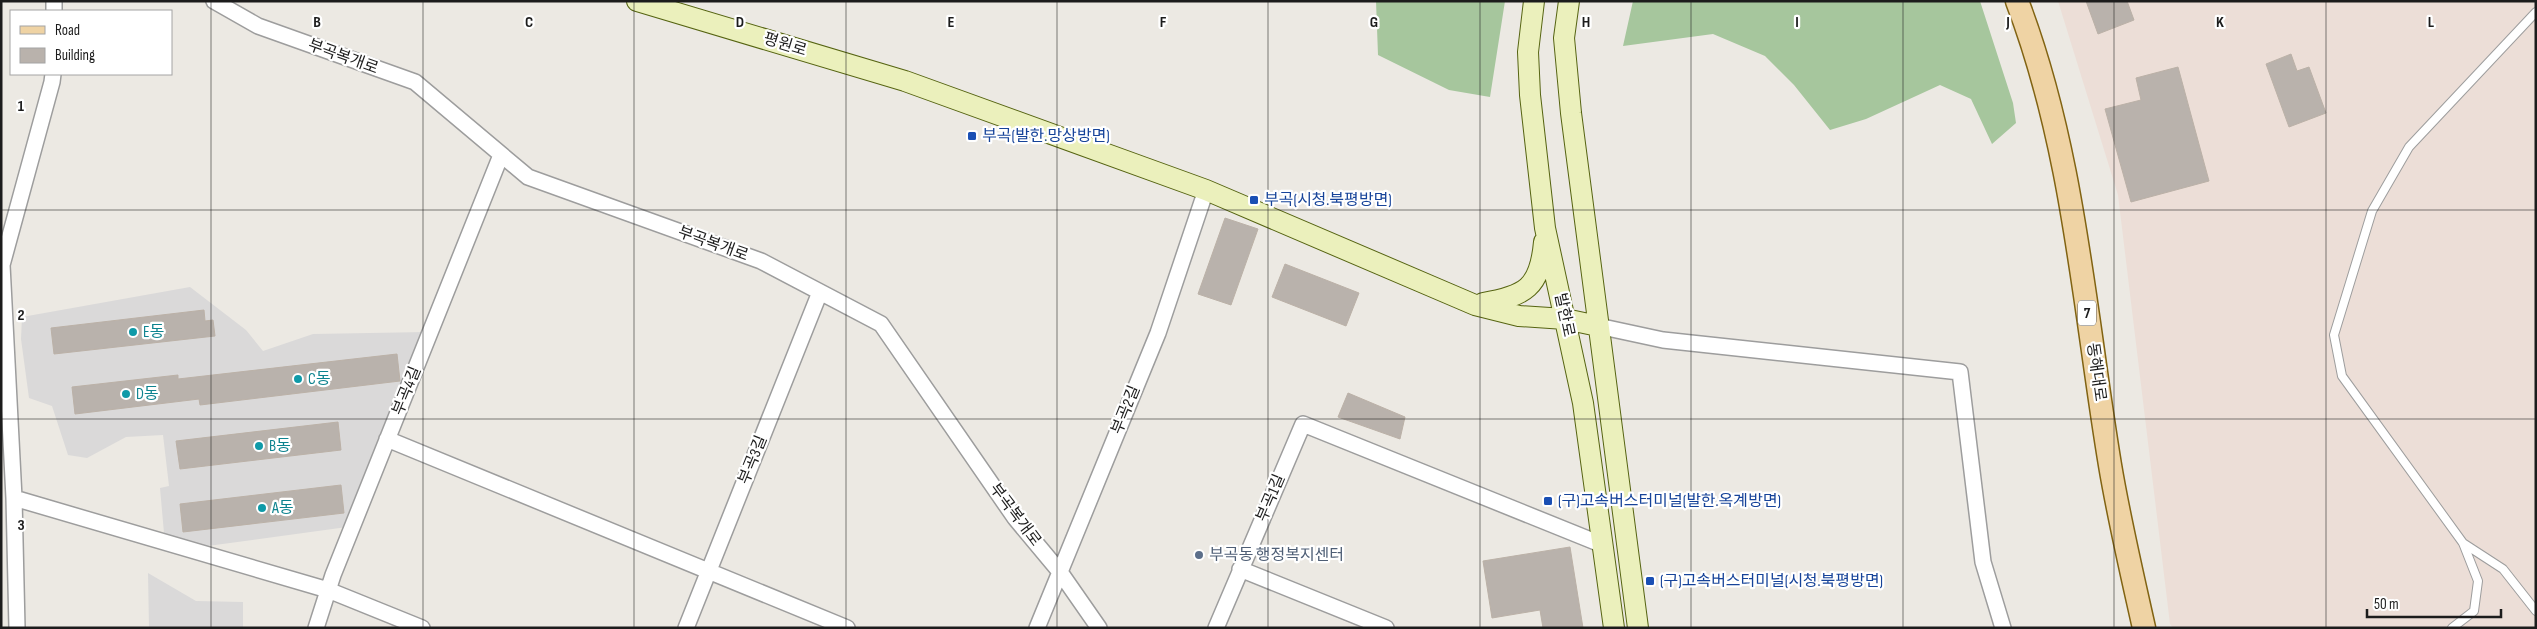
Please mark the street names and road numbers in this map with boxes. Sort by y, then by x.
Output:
street label: 평원로 [761,29,809,61]
street label: 부곡복개로 [305,35,381,79]
street label: 부곡복개로 [675,222,751,266]
street label: 발한로 [1550,291,1578,339]
road number: 7 [2078,300,2096,326]
street label: 동해대로 [2082,342,2110,403]
street label: 부곡4길 [389,364,425,418]
street label: 부곡2길 [1108,383,1144,437]
street label: 부곡3길 [735,433,771,487]
street label: 부곡1길 [1253,471,1289,525]
street label: 부곡복개로 [985,480,1045,550]

